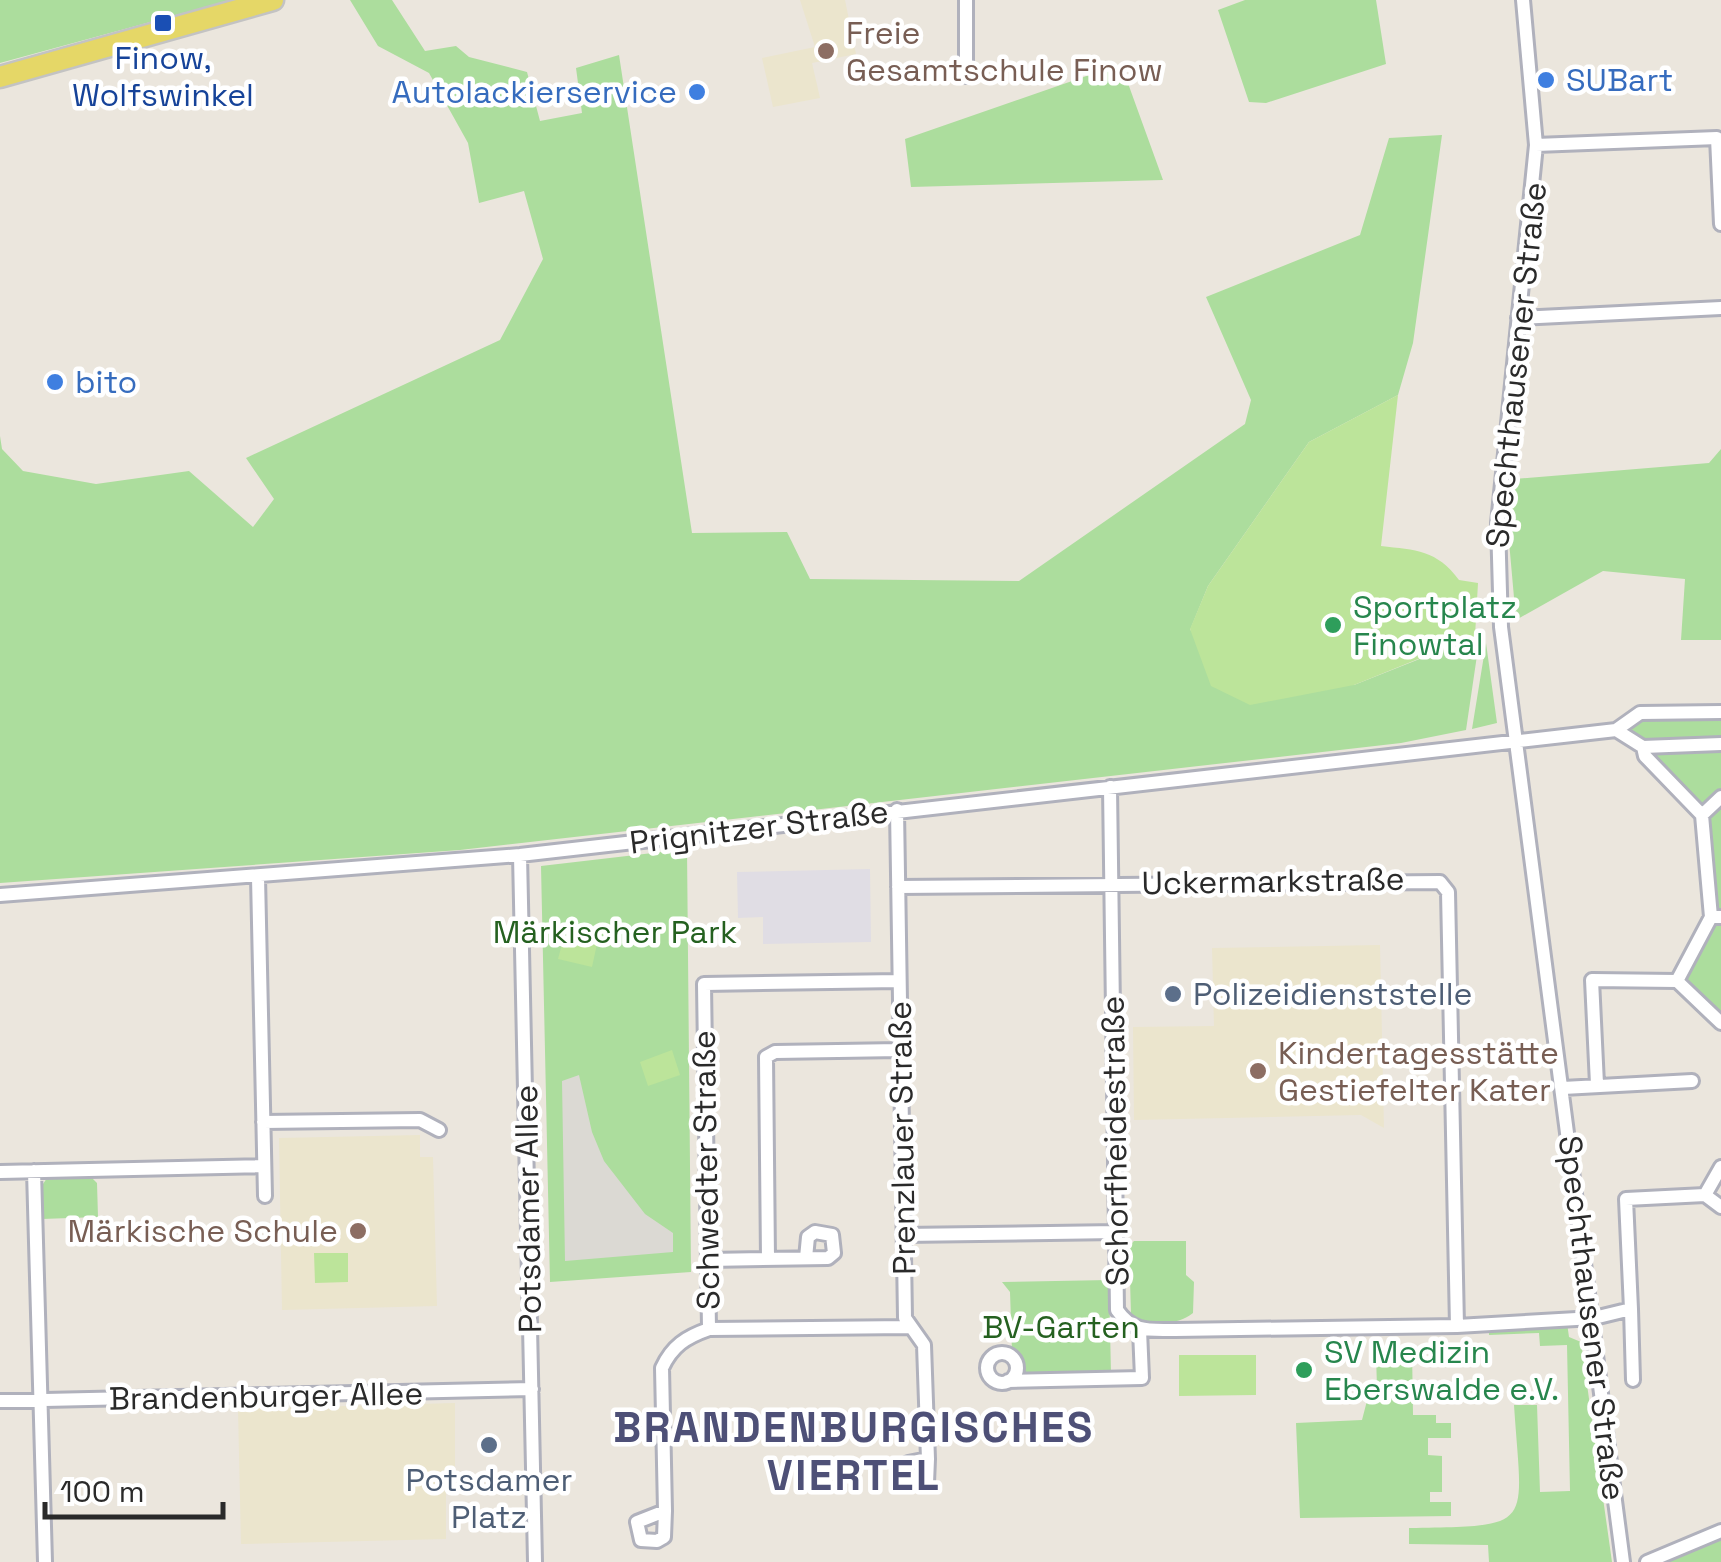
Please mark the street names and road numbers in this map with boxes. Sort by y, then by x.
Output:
street label: Spechthausener Straße [1477,180,1555,550]
street label: Prignitzer Straße [627,791,891,863]
street label: Uckermarkstraße [1141,859,1405,903]
street label: Schorfheidestraße [1092,995,1138,1287]
street label: Prenzlauer Straße [880,1001,924,1275]
street label: Schwedter Straße [684,1030,728,1310]
street label: Potsdamer Allee [506,1084,550,1334]
street label: Spechthausener Straße [1550,1133,1634,1503]
street label: Brandenburger Allee [108,1373,424,1419]

